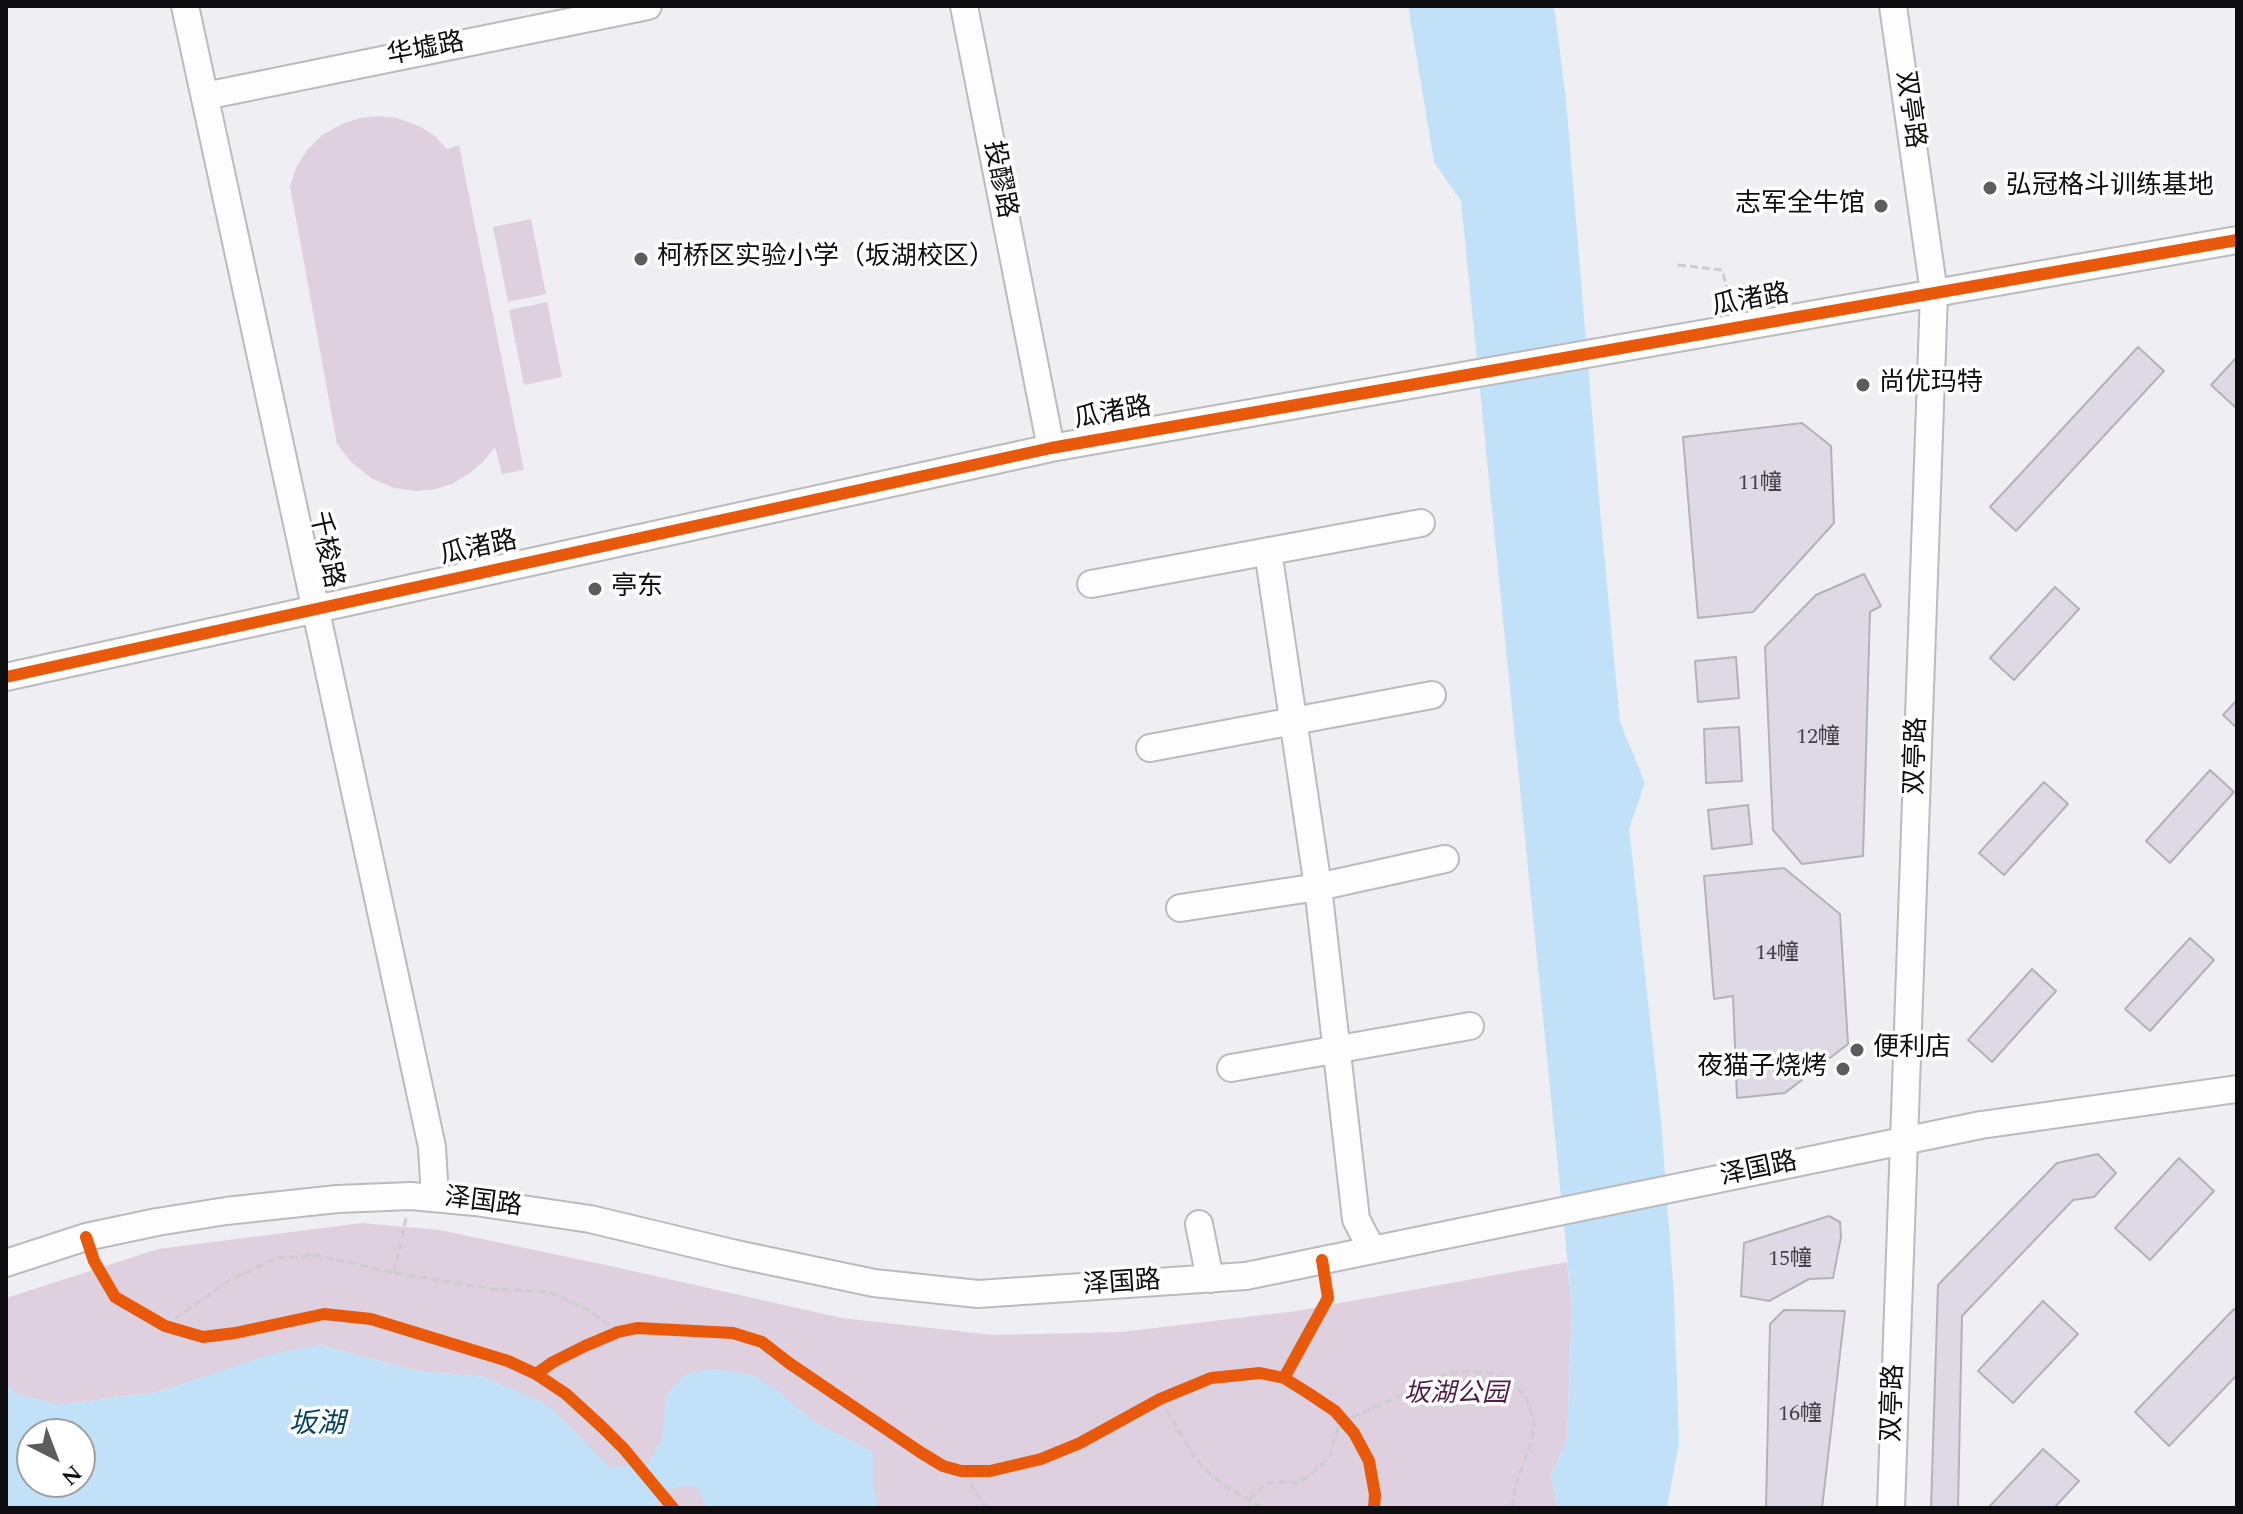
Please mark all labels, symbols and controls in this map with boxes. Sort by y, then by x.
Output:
street label: 华墟路 [385,28,467,74]
street label: 双亭路 [1887,69,1929,151]
street label: 投醪路 [975,139,1021,221]
place label: 弘冠格斗训练基地 [2006,172,2214,204]
marker: 弘冠格斗训练基地 [1981,179,1999,197]
place label: 志军全牛馆 [1735,190,1865,222]
marker: 志军全牛馆 [1872,197,1890,215]
place label: 柯桥区实验小学（坂湖校区） [657,243,995,275]
marker: 柯桥区实验小学（坂湖校区） [632,250,650,268]
street label: 瓜渚路 [1710,280,1792,324]
place label: 尚优玛特 [1879,369,1983,401]
marker: 尚优玛特 [1854,376,1872,394]
street label: 瓜渚路 [1072,393,1154,437]
house number: 11幢 [1738,472,1782,498]
street label: 千梭路 [301,509,347,591]
street label: 瓜渚路 [438,527,520,573]
place label: 亭东 [611,573,663,605]
marker: 亭东 [586,580,604,598]
street label: 双亭路 [1901,716,1935,796]
house number: 12幢 [1796,726,1840,752]
house number: 14幢 [1755,942,1799,968]
place label: 便利店 [1873,1034,1951,1066]
marker: 便利店 [1848,1041,1866,1059]
place label: 夜猫子烧烤 [1697,1053,1827,1085]
marker: 夜猫子烧烤 [1834,1060,1852,1078]
street label: 泽国路 [1718,1148,1800,1194]
street label: 泽国路 [442,1184,524,1224]
house number: 15幢 [1768,1248,1812,1274]
street label: 泽国路 [1082,1267,1162,1303]
street label: 双亭路 [1878,1363,1912,1443]
park label: 坂湖公园 [1404,1380,1508,1412]
house number: 16幢 [1778,1403,1822,1429]
water label: 坂湖 [289,1410,345,1444]
north arrow [16,1418,96,1498]
text: N [53,1456,89,1493]

